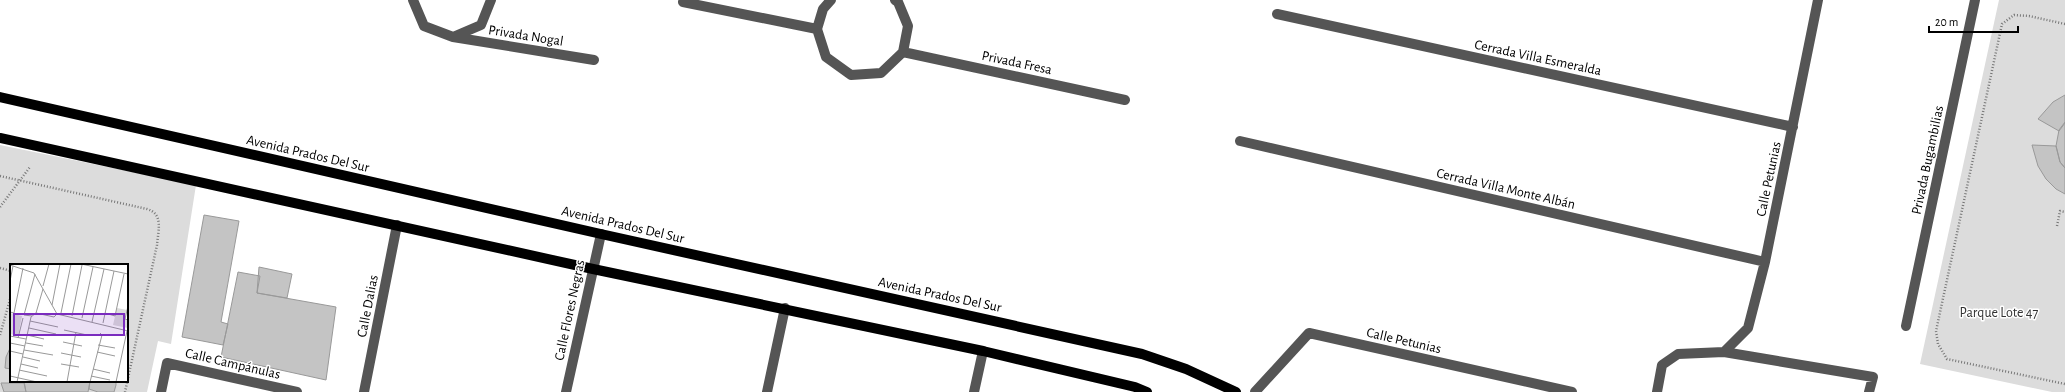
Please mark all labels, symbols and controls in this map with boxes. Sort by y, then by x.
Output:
scale bar [1929,8,2018,34]
text: 20 m [1935,16,1958,28]
street label: Privada Nogal [487,23,564,49]
street label: Cerrada Villa Esmeralda [1473,38,1603,78]
street label: Privada Fresa [980,49,1054,77]
street label: Privada Bugambilias [1910,104,1946,216]
street label: Avenida Prados Del Sur [245,133,371,175]
street label: Calle Petunias [1754,140,1784,218]
street label: Cerrada Villa Monte Albán [1435,166,1576,212]
street label: Avenida Prados Del Sur [560,204,686,246]
street label: Calle Flores Negras [552,259,587,362]
inset map [10,264,128,382]
street label: Calle Dalias [355,274,381,339]
street label: Avenida Prados Del Sur [877,275,1003,315]
park label: Parque Lote 47 [1960,306,2039,320]
street label: Calle Petunias [1365,326,1443,356]
street label: Calle Campánulas [184,346,282,382]

